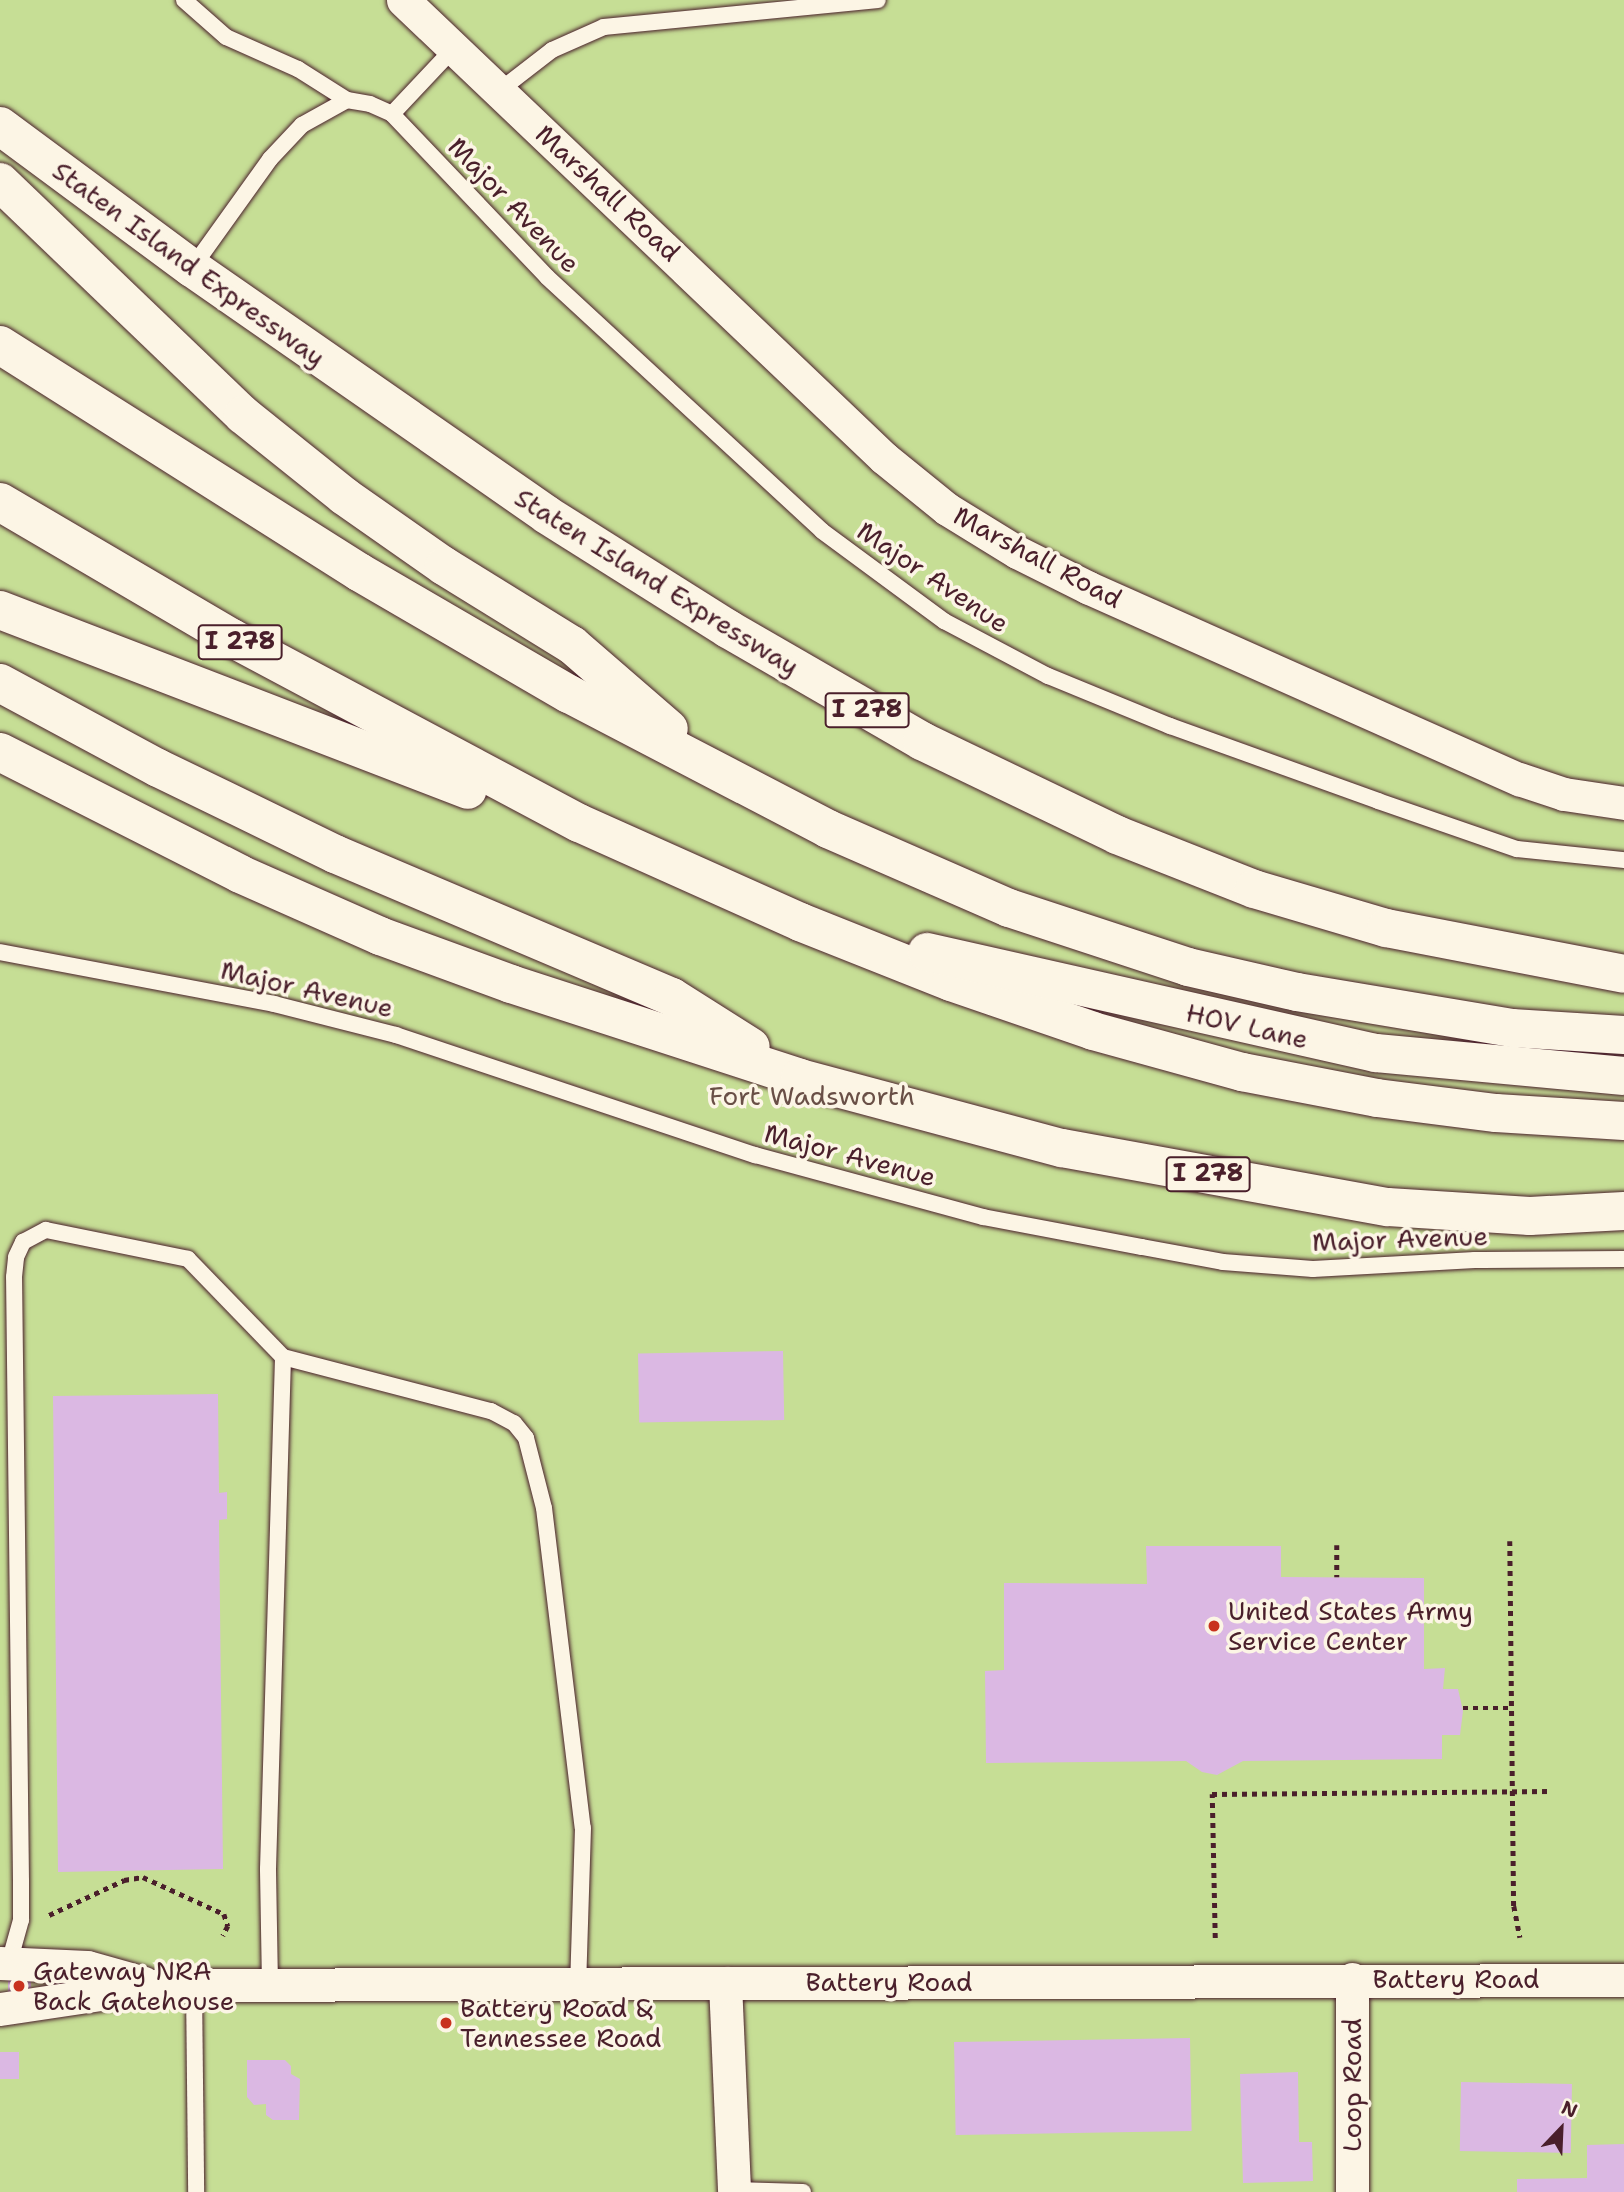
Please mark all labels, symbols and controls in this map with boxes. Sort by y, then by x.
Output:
street label: Marshall Road [529,118,687,268]
street label: Major Avenue [442,131,586,279]
street label: Staten Island Expressway [47,155,331,373]
street label: Staten Island Expressway [509,482,805,682]
street label: Marshall Road [949,500,1127,614]
street label: Major Avenue [851,515,1015,639]
road number: I 278 [196,622,284,662]
road number: I 278 [823,690,911,730]
street label: Major Avenue [218,954,396,1024]
street label: HOV Lane [1183,997,1311,1055]
park label: Fort Wadsworth [709,1080,915,1112]
street label: Major Avenue [761,1117,939,1193]
road number: I 278 [1164,1154,1252,1194]
street label: Major Avenue [1312,1220,1488,1258]
place label: United States Army Service Center [1228,1595,1473,1656]
marker: United States Army Service Center [1206,1618,1222,1634]
place label: Gateway NRA Back Gatehouse [33,1955,235,2016]
street label: Battery Road [1372,1963,1540,1995]
street label: Battery Road [805,1966,973,1998]
marker: Gateway NRA Back Gatehouse [11,1978,27,1994]
place label: Battery Road & Tennessee Road [460,1992,662,2054]
marker: Battery Road & Tennessee Road [438,2015,454,2031]
street label: Loop Road [1336,2018,1368,2152]
north arrow [1526,2094,1596,2164]
text: N [1558,2095,1581,2124]

